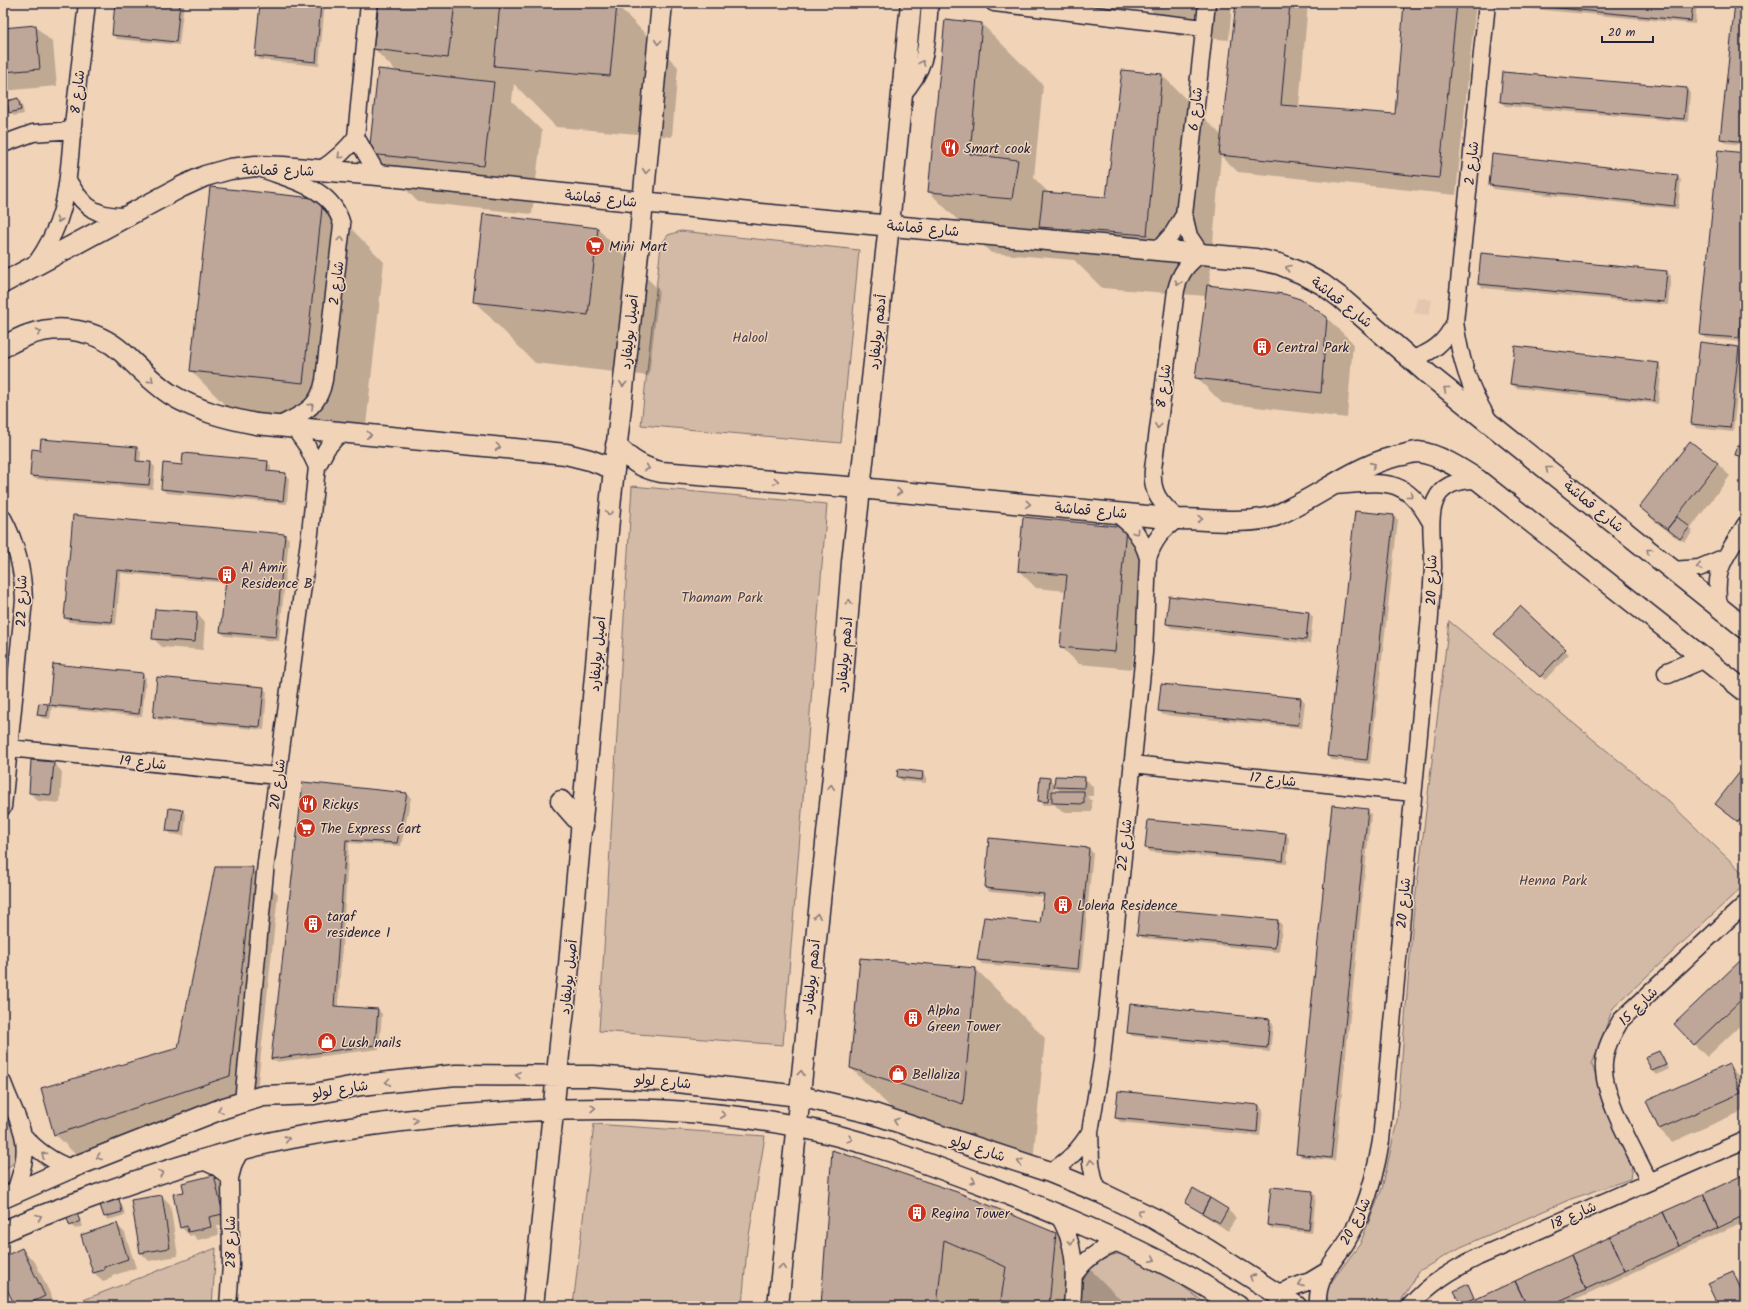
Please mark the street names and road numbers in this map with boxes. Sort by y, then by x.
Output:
street label: شارع 8 [65,69,91,115]
street label: شارع 6 [1183,86,1209,132]
street label: شارع 2 [1459,140,1485,186]
street label: شارع قماشة [242,159,314,183]
street label: شارع قماشة [564,184,638,214]
street label: شارع قماشة [886,215,960,243]
street label: شارع 2 [323,260,351,306]
street label: شارع قماشة [1306,272,1377,334]
street label: أصيل بوليفارد [615,293,645,371]
street label: أدهم بوليفارد [863,293,893,371]
street label: شارع 8 [1150,363,1178,409]
street label: شارع قماشة [1558,475,1628,538]
street label: شارع قماشة [1054,497,1128,525]
street label: شارع 20 [1421,554,1443,606]
street label: شارع 22 [11,575,33,627]
street label: أصيل بوليفارد [584,615,612,693]
street label: أدهم بوليفارد [831,616,859,694]
street label: شارع 19 [118,750,167,776]
street label: شارع 20 [264,757,292,811]
street label: شارع 17 [1248,767,1297,793]
street label: شارع 22 [1111,818,1139,872]
street label: شارع 20 [1391,877,1417,929]
street label: أصيل بوليفارد [554,938,584,1016]
street label: أدهم بوليفارد [797,938,827,1016]
street label: شارع 15 [1614,982,1663,1031]
street label: شارع لولو [633,1068,692,1095]
street label: شارع لولو [310,1075,370,1105]
street label: شارع لولو [946,1129,1008,1168]
street label: شارع 20 [1334,1194,1377,1249]
street label: شارع 18 [1547,1196,1600,1236]
street label: شارع 28 [220,1216,242,1268]

